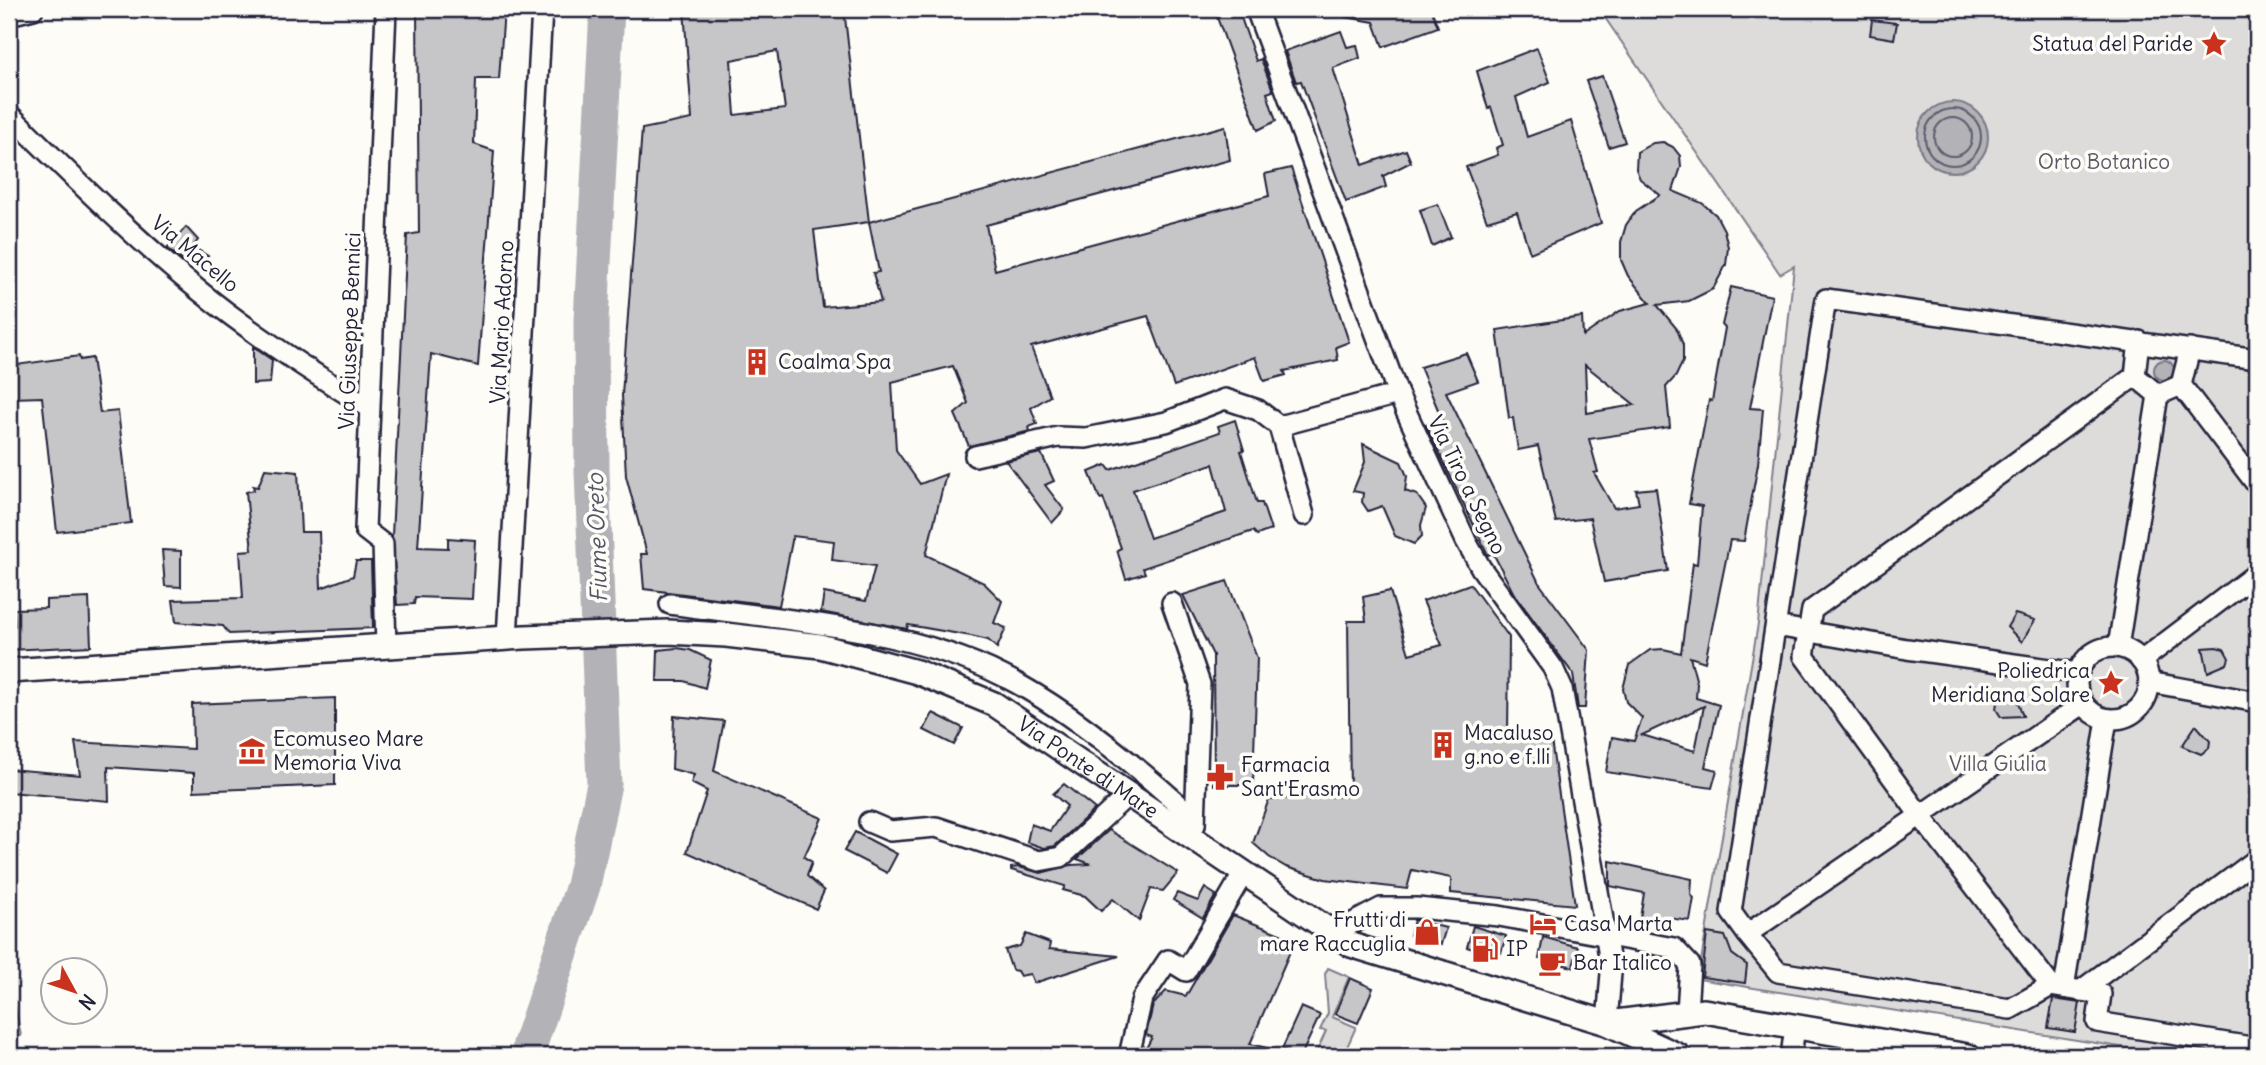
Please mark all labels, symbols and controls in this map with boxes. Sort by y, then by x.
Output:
place icon: Statua del Paride [2199,29,2229,59]
place label: Statua del Paride [2032,30,2193,57]
park label: Orto Botanico [2038,148,2170,175]
street label: Via Macello [146,209,245,298]
street label: Via Giuseppe Bennici [333,232,366,430]
street label: Via Mario Adorno [484,239,519,405]
building icon: Coalma Spa [742,347,772,377]
place label: Coalma Spa [778,348,891,375]
street label: Via Tiro a Segno [1422,411,1513,559]
water label: Fiume Oreto [580,472,613,603]
place label: Poliedrica Meridiana Solare [1931,657,2090,708]
place icon: Poliedrica Meridiana Solare [2096,668,2126,698]
street label: Via Ponte di Mare [1013,710,1164,824]
place label: Macaluso g.no e f.lli [1464,719,1554,770]
place label: Ecomuseo Mare Memoria Viva [273,725,424,776]
building icon: Macaluso g.no e f.lli [1428,730,1458,760]
museum icon: Ecomuseo Mare Memoria Viva [237,736,267,766]
park label: Villa Giulia [1949,750,2047,777]
place label: Farmacia Sant'Erasmo [1241,751,1360,802]
pharmacy icon: Farmacia Sant'Erasmo [1205,762,1235,792]
place label: Frutti di mare Raccuglia [1260,906,1406,957]
hotel icon: Casa Marta [1528,909,1558,939]
place label: Casa Marta [1564,910,1673,937]
shop icon: Frutti di mare Raccuglia [1412,917,1442,947]
fuel station icon: IP [1470,934,1500,964]
place label: IP [1506,935,1528,962]
cafe icon: Bar Italico [1537,948,1567,978]
place label: Bar Italico [1573,949,1672,976]
north arrow [38,956,108,1026]
text: N [74,989,100,1015]

